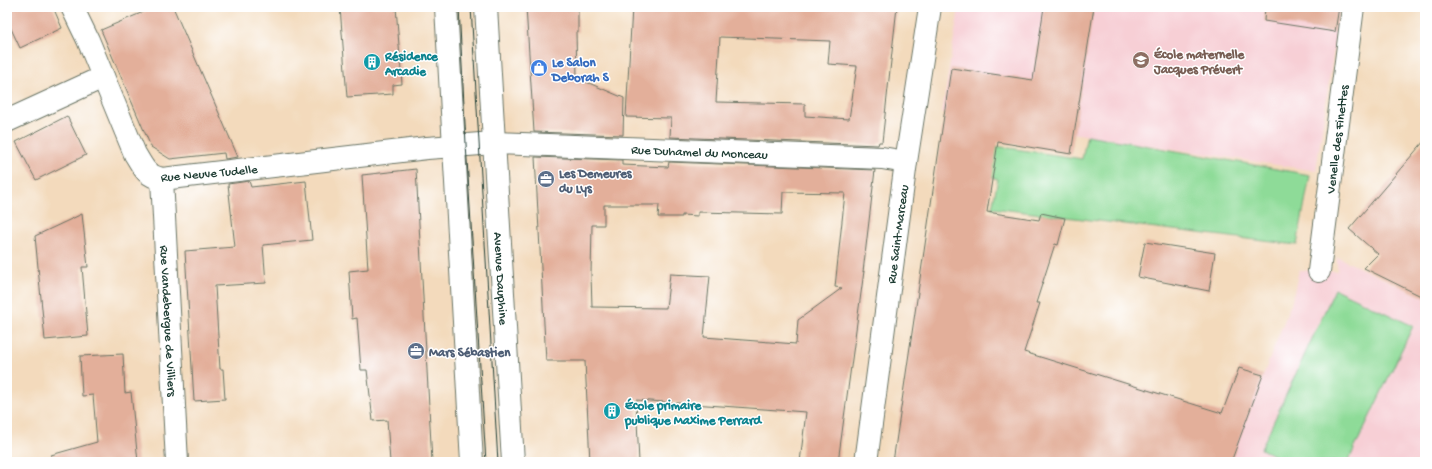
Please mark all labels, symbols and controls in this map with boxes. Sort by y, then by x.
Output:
place label: École maternelle Jacques Prévert [1153,47,1246,78]
place label: Résidence Arcadie [384,50,439,80]
school or university icon: École maternelle Jacques Prévert [1131,50,1151,70]
building icon: Résidence Arcadie [362,52,382,72]
place label: Le Salon Deborah S [551,56,610,86]
shop icon: Le Salon Deborah S [529,58,549,78]
street label: Venelle des Finettes [1324,83,1353,196]
street label: Rue Duhamel du Monceau [631,143,768,164]
street label: Rue Neuve Tudelle [160,163,259,186]
place label: Les Demeures du Lys [559,167,633,197]
office icon: Les Demeures du Lys [536,169,556,189]
street label: Rue Saint-Marceau [885,184,913,285]
street label: Avenue Dauphine [489,232,510,326]
street label: Rue Vandebergue de Villiers [156,245,179,398]
office icon: Mars Sébastien [406,341,426,361]
place label: Mars Sébastien [429,346,511,361]
place label: École primaire publique Maxime Perrard [624,398,763,430]
building icon: École primaire publique Maxime Perrard [602,401,622,421]

